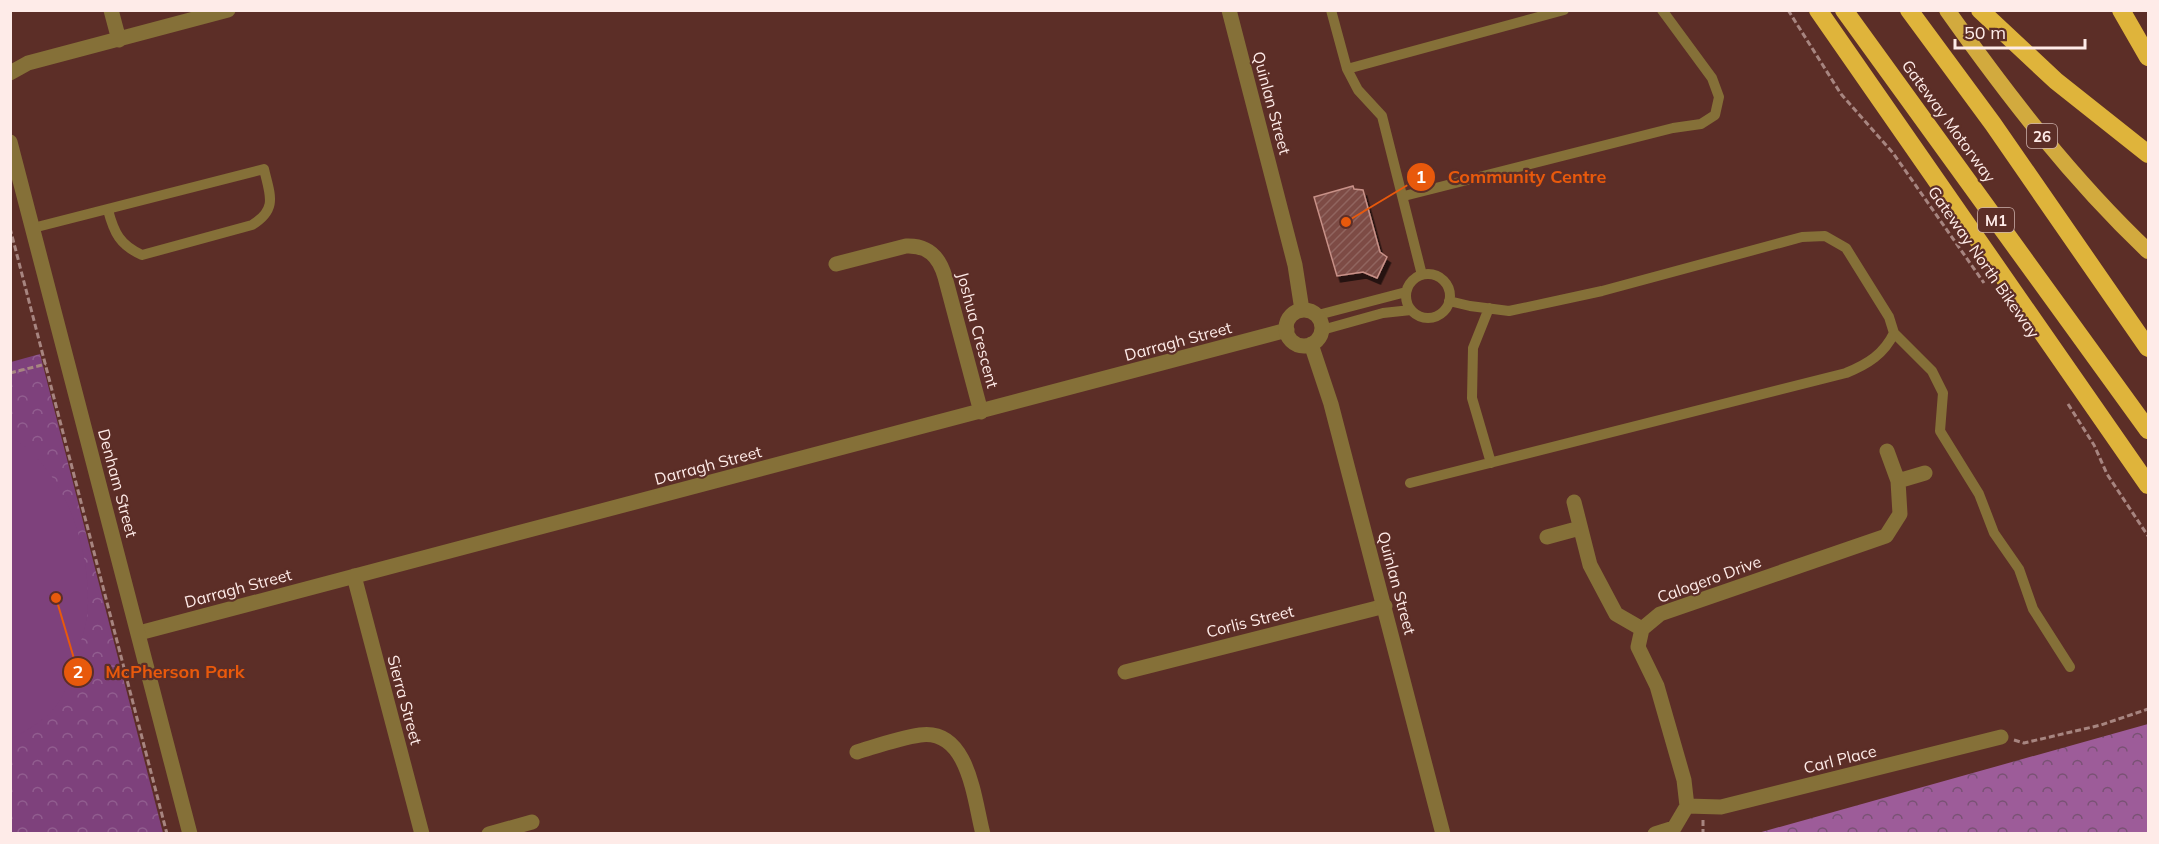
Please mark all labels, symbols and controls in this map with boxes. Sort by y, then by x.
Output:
scale bar [1955,12,2086,50]
text: 50 m [1964,21,2006,44]
street label: Quinlan Street [1249,49,1295,157]
street label: Gateway Motorway [1898,56,2001,187]
road number: 26 [2027,124,2057,148]
callout: Community Centre [1406,159,1619,195]
text: 1 [1416,165,1426,188]
text: Community Centre [1448,165,1606,188]
street label: Gateway North Bikeway [1924,182,2044,342]
road number: M1 [1978,208,2014,232]
street label: Joshua Crescent [953,270,1003,391]
street label: Darragh Street [1122,317,1234,365]
street label: Denham Street [94,427,142,540]
street label: Darragh Street [652,441,764,489]
street label: Quinlan Street [1374,529,1420,637]
street label: Calogero Drive [1654,551,1764,607]
street label: Darragh Street [182,564,294,612]
street label: Corlis Street [1204,600,1296,642]
street label: Sierra Street [383,653,427,747]
callout: McPherson Park [63,654,257,690]
text: 2 [73,660,83,683]
text: McPherson Park [105,660,246,683]
street label: Carl Place [1801,740,1879,778]

